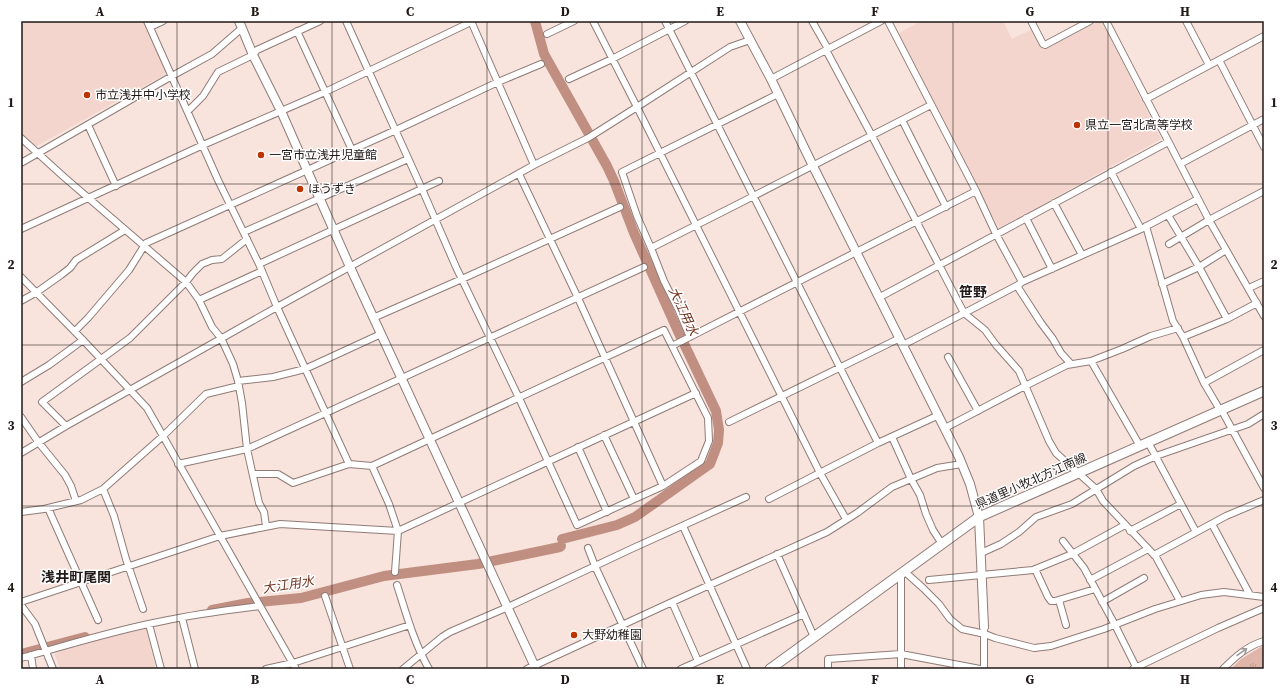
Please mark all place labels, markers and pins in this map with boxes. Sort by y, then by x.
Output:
place label: 市立浅井中小学校 [95,87,191,103]
marker: 市立浅井中小学校 [82,90,92,100]
place label: 県立一宮北高等学校 [1085,117,1193,133]
marker: 県立一宮北高等学校 [1072,120,1082,130]
place label: 一宮市立浅井児童館 [269,147,377,163]
marker: 一宮市立浅井児童館 [256,150,266,160]
place label: ほうずき [308,181,356,197]
marker: ほうずき [295,184,305,194]
place label: 大野幼稚園 [582,627,642,643]
marker: 大野幼稚園 [569,630,579,640]

